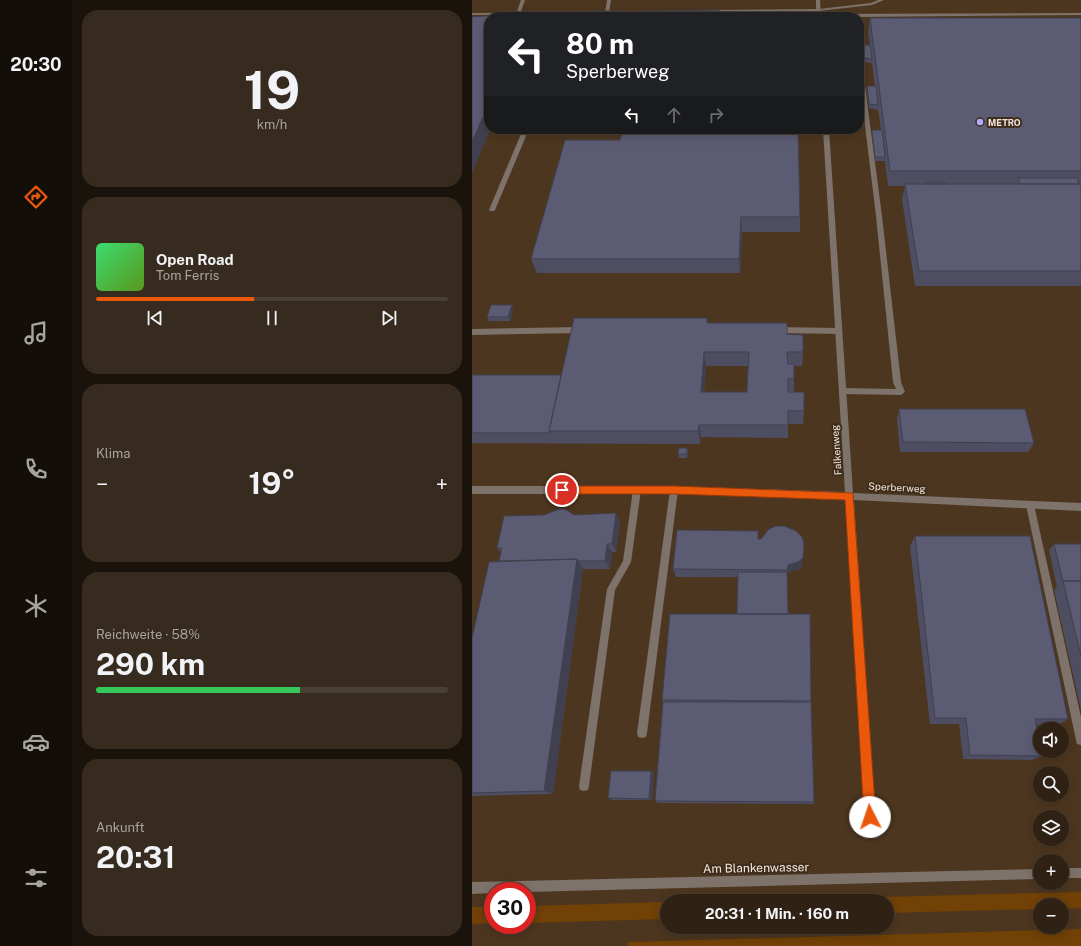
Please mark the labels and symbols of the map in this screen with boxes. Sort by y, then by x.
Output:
marker: METRO [975,117,985,127]
place label: METRO [988,117,1021,128]
street label: Falkenweg [828,424,844,476]
pin [545,473,579,507]
street label: Sperberweg [868,480,926,494]
position arrow [849,796,891,838]
street label: Am Blankenwasser [703,860,810,876]
speed limit sign: 30 [484,882,536,934]

